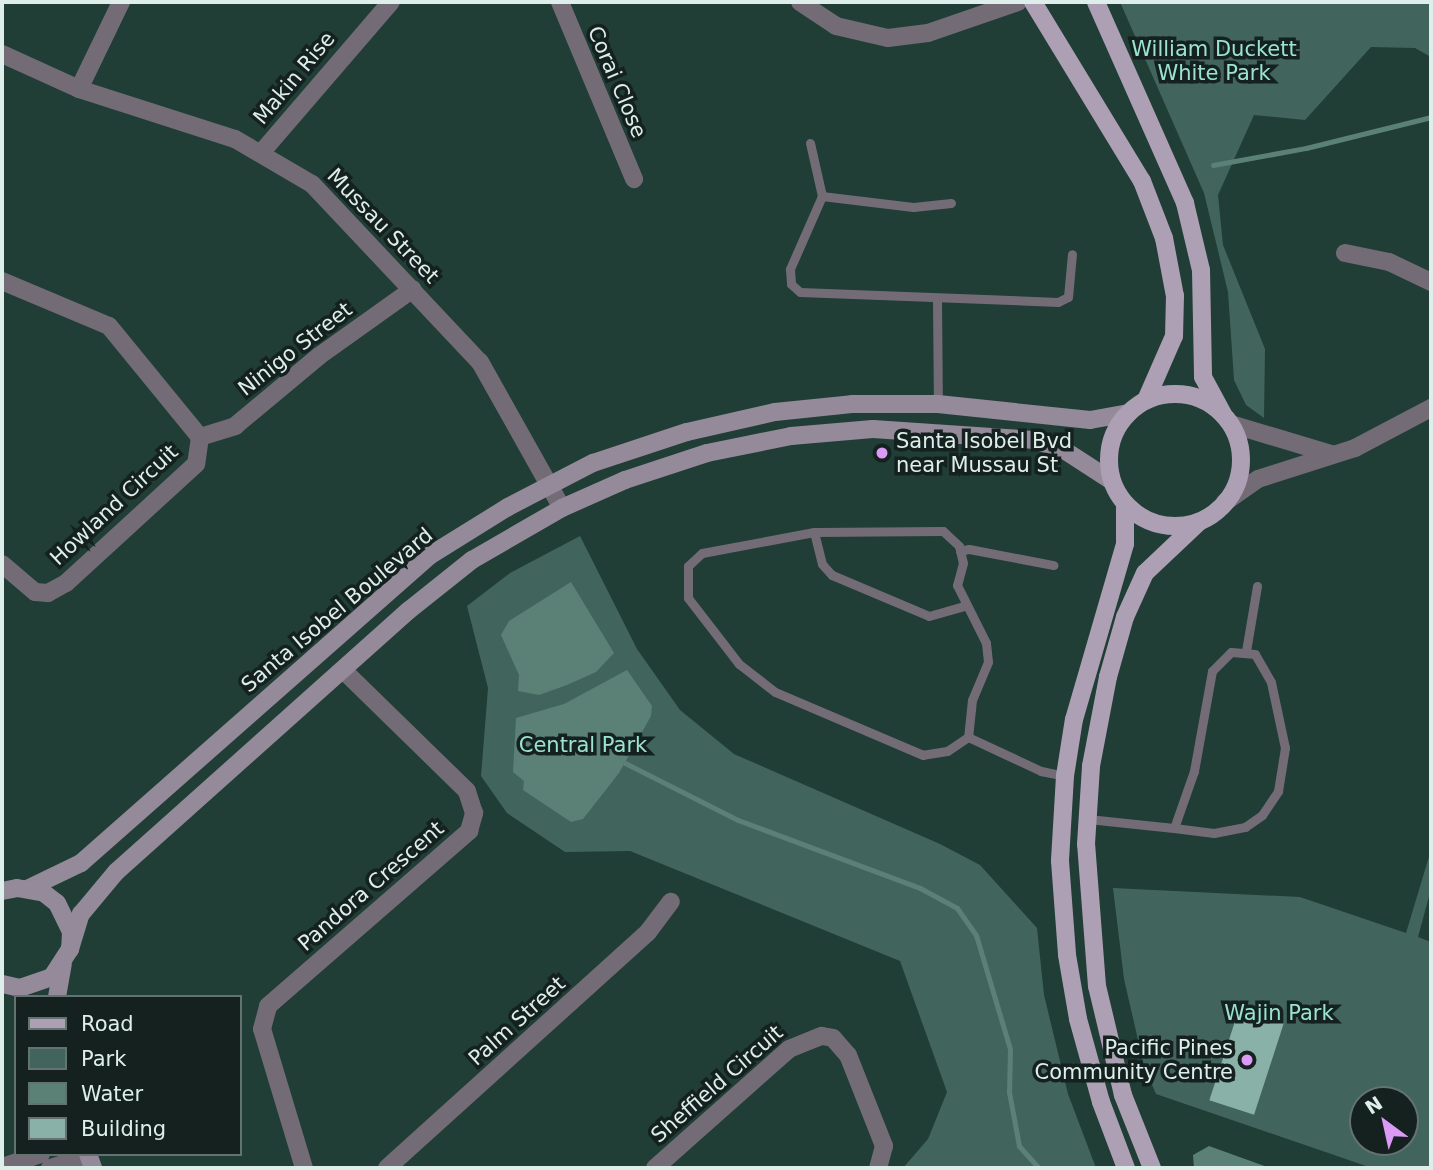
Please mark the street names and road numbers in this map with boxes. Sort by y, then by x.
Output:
street label: Corai Close [582,22,652,142]
street label: Makin Rise [248,27,340,129]
street label: Mussau Street [322,163,444,289]
street label: Ninigo Street [233,297,357,401]
street label: Howland Circuit [45,439,183,571]
street label: Santa Isobel Boulevard [236,522,438,698]
street label: Pandora Crescent [293,816,449,956]
street label: Palm Street [463,971,571,1071]
street label: Sheffield Circuit [646,1020,788,1148]

